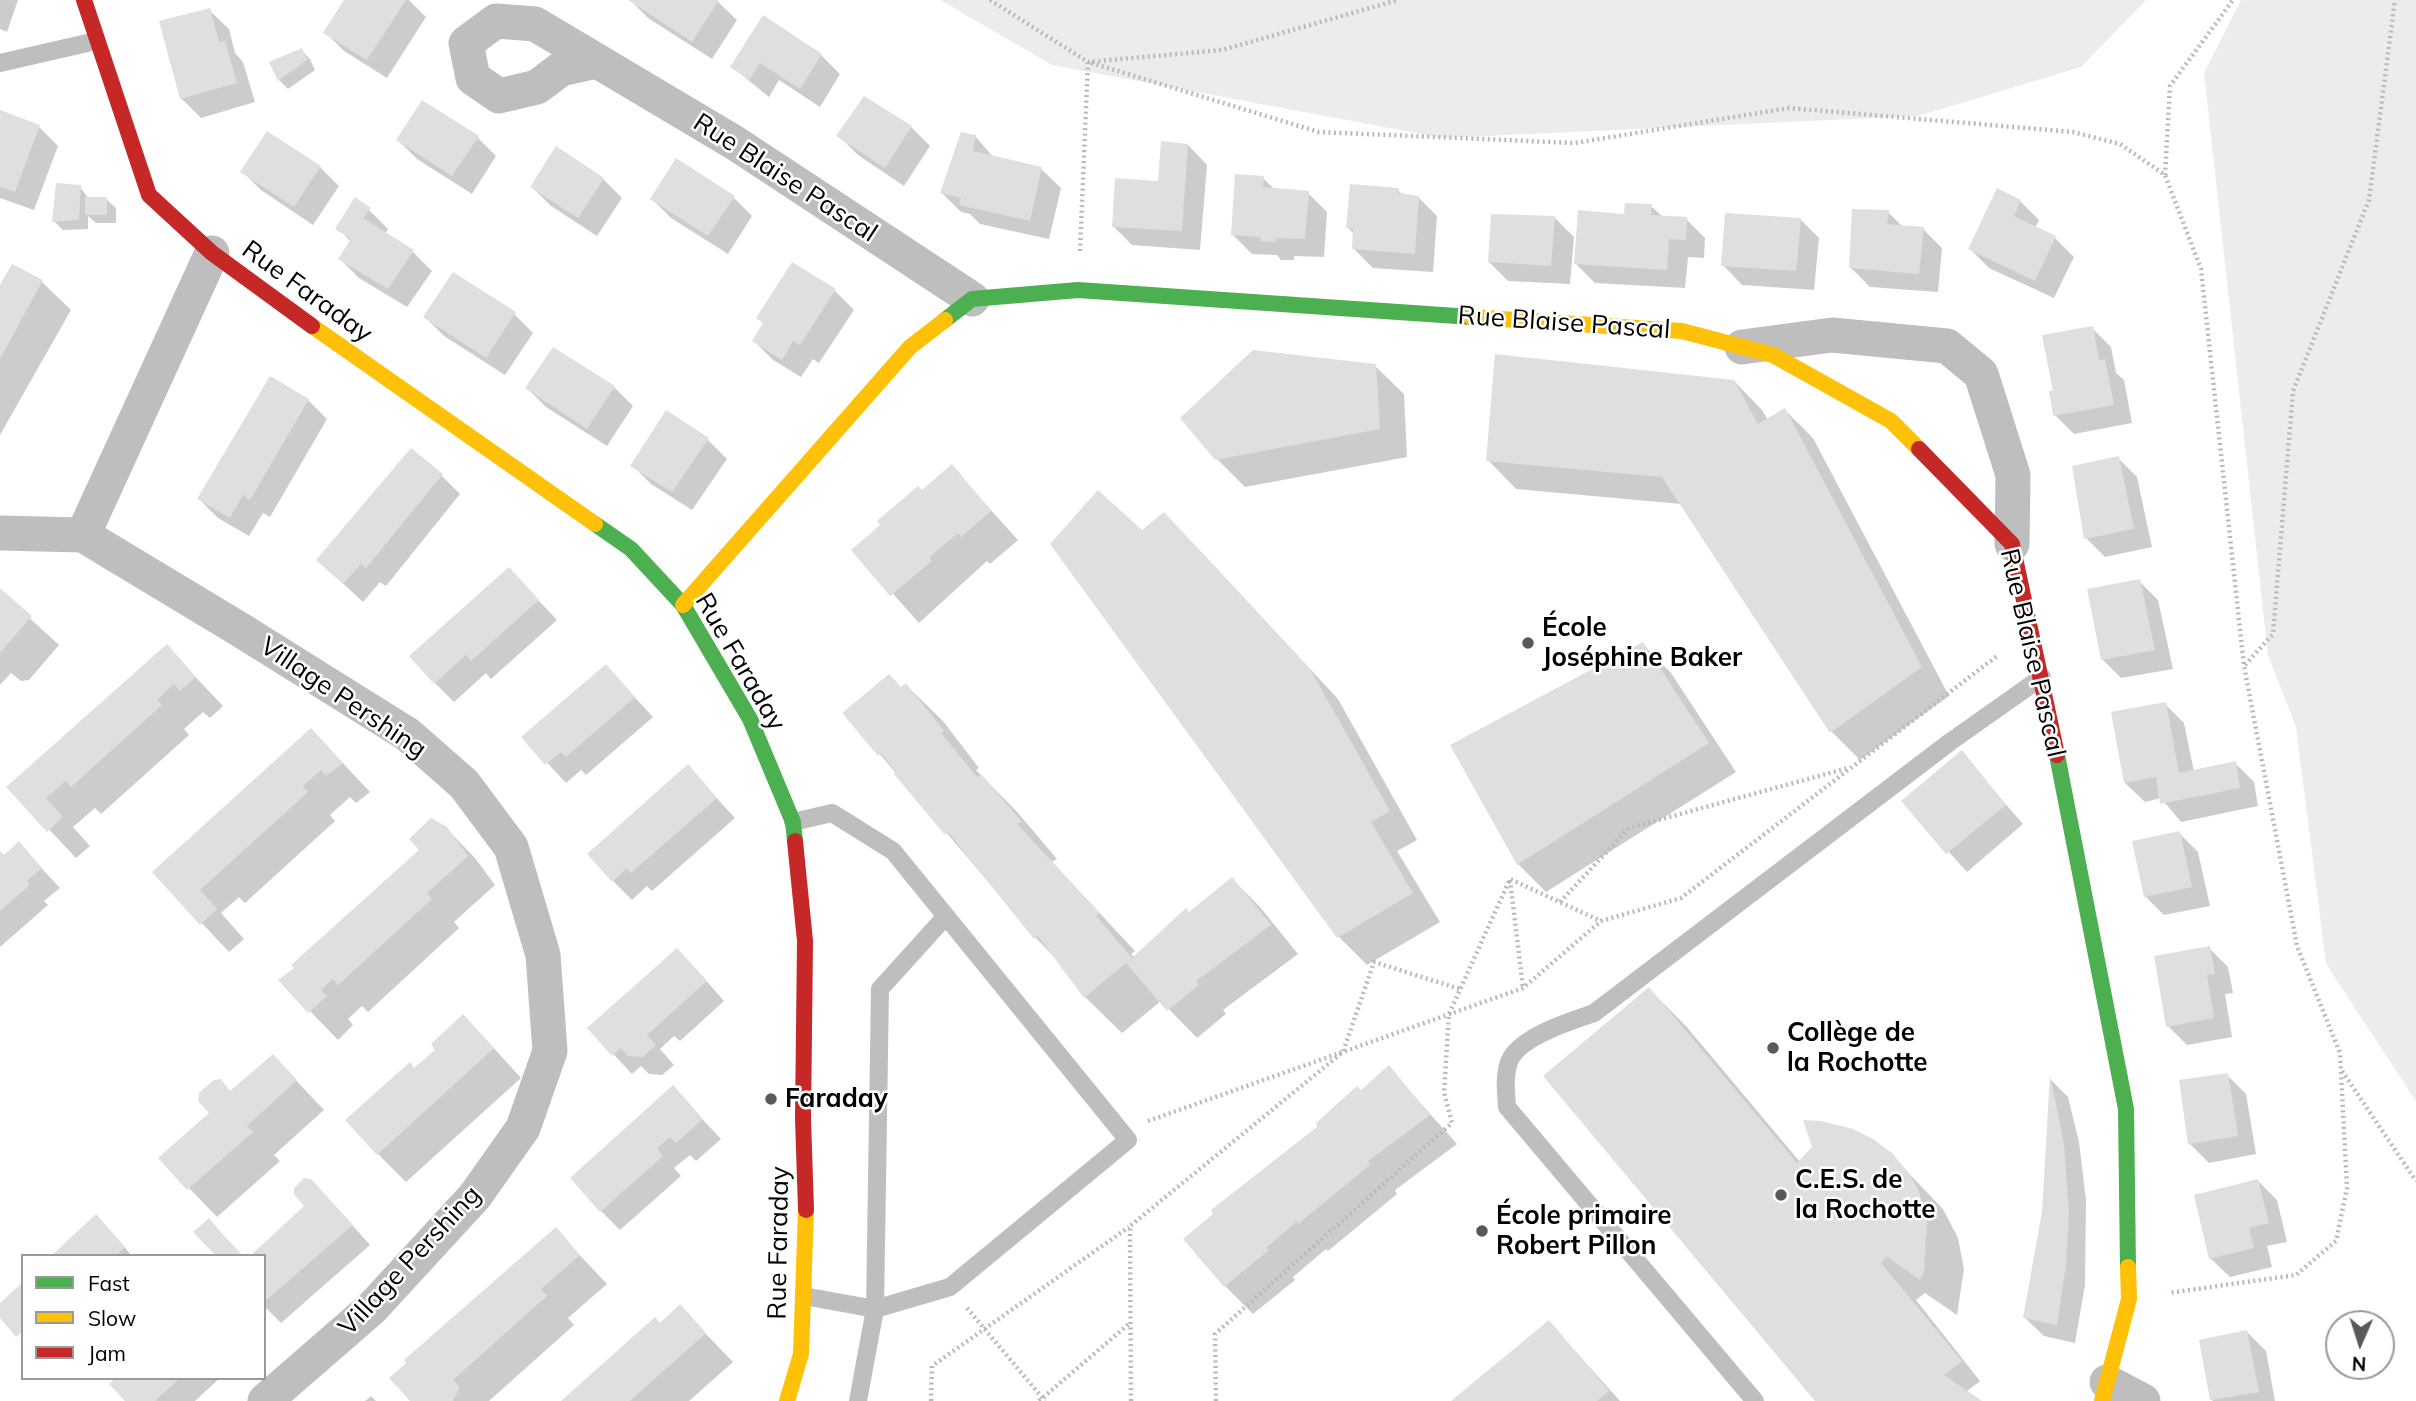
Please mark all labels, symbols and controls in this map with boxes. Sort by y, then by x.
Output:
street label: Rue Blaise Pascal [687,107,883,249]
street label: Rue Faraday [236,234,378,350]
street label: Rue Blaise Pascal [1457,300,1671,346]
street label: Rue Blaise Pascal [1993,546,2071,760]
street label: Rue Faraday [688,588,792,736]
place label: École Joséphine Baker [1542,612,1742,674]
street label: Village Pershing [254,631,432,765]
marker: École Joséphine Baker [1520,635,1536,651]
place label: Collège de la Rochotte [1787,1017,1927,1078]
marker: Collège de la Rochotte [1765,1040,1781,1056]
place label: Faraday [785,1083,888,1115]
marker: Faraday [763,1091,779,1107]
place label: C.E.S. de la Rochotte [1795,1164,1935,1226]
street label: Rue Faraday [762,1166,796,1320]
street label: Village Pershing [332,1179,488,1343]
marker: C.E.S. de la Rochotte [1773,1187,1789,1203]
place label: École primaire Robert Pillon [1496,1200,1671,1262]
marker: École primaire Robert Pillon [1474,1223,1490,1239]
legend [21,1254,266,1380]
text: Fast [88,1270,130,1296]
text: Slow [88,1305,136,1331]
north arrow [2325,1310,2395,1380]
text: Jam [88,1340,126,1366]
text: N [2351,1352,2367,1376]

